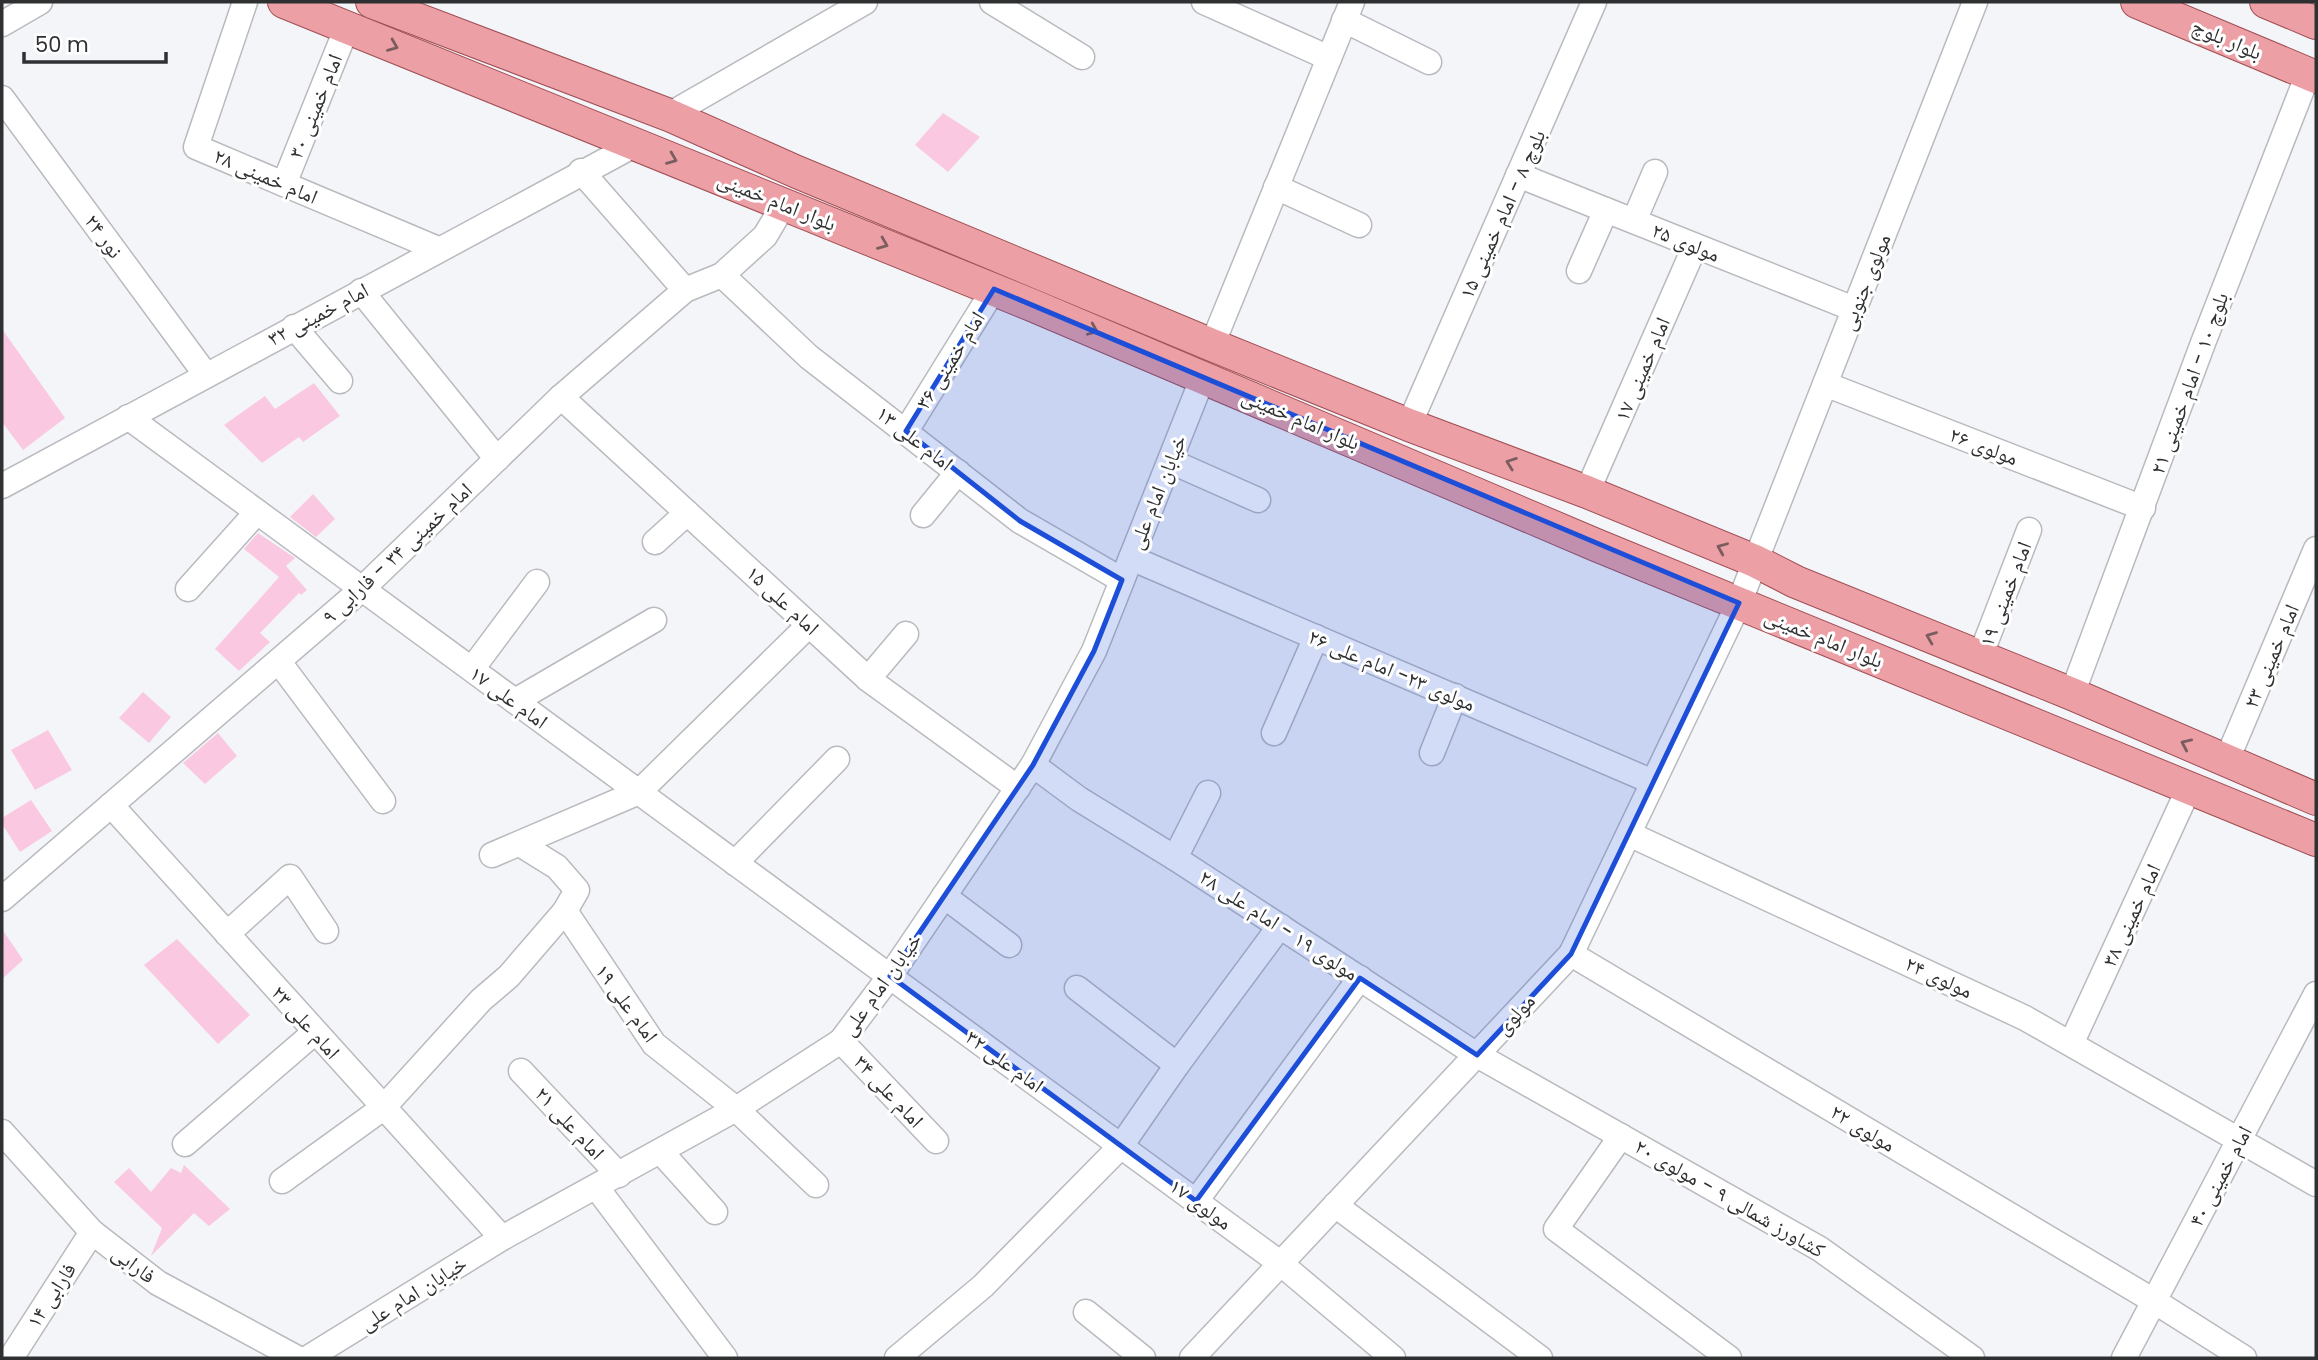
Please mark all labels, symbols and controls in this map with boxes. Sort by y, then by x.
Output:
street label: بلوار بلوچ [2187,11,2267,67]
scale bar [24,21,166,65]
text: 50 m [35,30,89,59]
one-way arrow [386,37,398,51]
street label: امام خمینی ۳۰ [281,49,349,163]
street label: بلوچ ۸ - امام خمینی ۱۵ [1452,125,1552,303]
street label: امام خمینی ۲۸ [210,141,322,211]
one-way arrow [665,150,677,164]
street label: بلوار امام خمینی [713,164,841,238]
street label: نور ۲۴ [78,208,130,264]
street label: مولوی ۲۵ [1648,215,1724,269]
street label: مولوی جنوبی [1832,229,1898,335]
one-way arrow [876,235,888,249]
street label: امام خمینی ۳۲ [262,275,374,353]
street label: بلوچ ۱۰ - امام خمینی ۲۱ [2143,288,2235,478]
street label: امام خمینی ۳۶ [908,306,992,414]
street label: امام خمینی ۱۷ [1607,313,1677,425]
one-way arrow [1086,322,1098,336]
street label: بلوار امام خمینی [1238,381,1364,457]
street label: امام علی ۱۳ [870,399,960,477]
street label: مولوی ۲۶ [1946,420,2022,472]
street label: خیابان امام علی [1121,430,1193,554]
one-way arrow [1505,457,1517,471]
street label: امام خمینی ۳۴ - فارابی ۹ [316,476,478,630]
street label: امام خمینی ۱۹ [1972,537,2038,651]
one-way arrow [1716,542,1728,556]
street label: امام علی ۱۵ [740,559,826,641]
street label: امام خمینی ۲۳ [2236,600,2306,712]
street label: بلوار امام خمینی [1760,601,1888,675]
street label: مولوی ۲۳- امام علی ۲۶ [1304,622,1480,718]
one-way arrow [1925,631,1938,645]
street label: امام علی ۱۷ [464,659,554,735]
one-way arrow [2180,738,2193,752]
street label: امام خمینی ۳۸ [2095,859,2167,971]
street label: مولوی ۱۹ - امام علی ۲۸ [1194,863,1364,987]
street label: خیابان امام علی [834,926,928,1042]
street label: مولوی ۲۴ [1901,949,1977,1005]
street label: امام علی ۱۹ [589,958,665,1048]
street label: امام علی ۲۳ [265,979,347,1065]
street label: مولوی [1488,987,1542,1041]
street label: امام علی ۳۲ [960,1023,1050,1099]
street label: امام علی ۳۴ [848,1048,930,1134]
street label: امام علی ۲۱ [529,1080,611,1166]
street label: مولوی ۲۲ [1825,1097,1901,1159]
street label: امام خمینی ۴۰ [2181,1120,2259,1232]
street label: کشاورز شمالی ۹ - مولوی ۲۰ [1630,1132,1831,1265]
street label: مولوی ۱۷ [1164,1171,1238,1237]
street label: فارابی [106,1238,162,1290]
street label: خیابان امام علی [354,1249,472,1337]
street label: فارابی ۱۴ [19,1257,83,1333]

